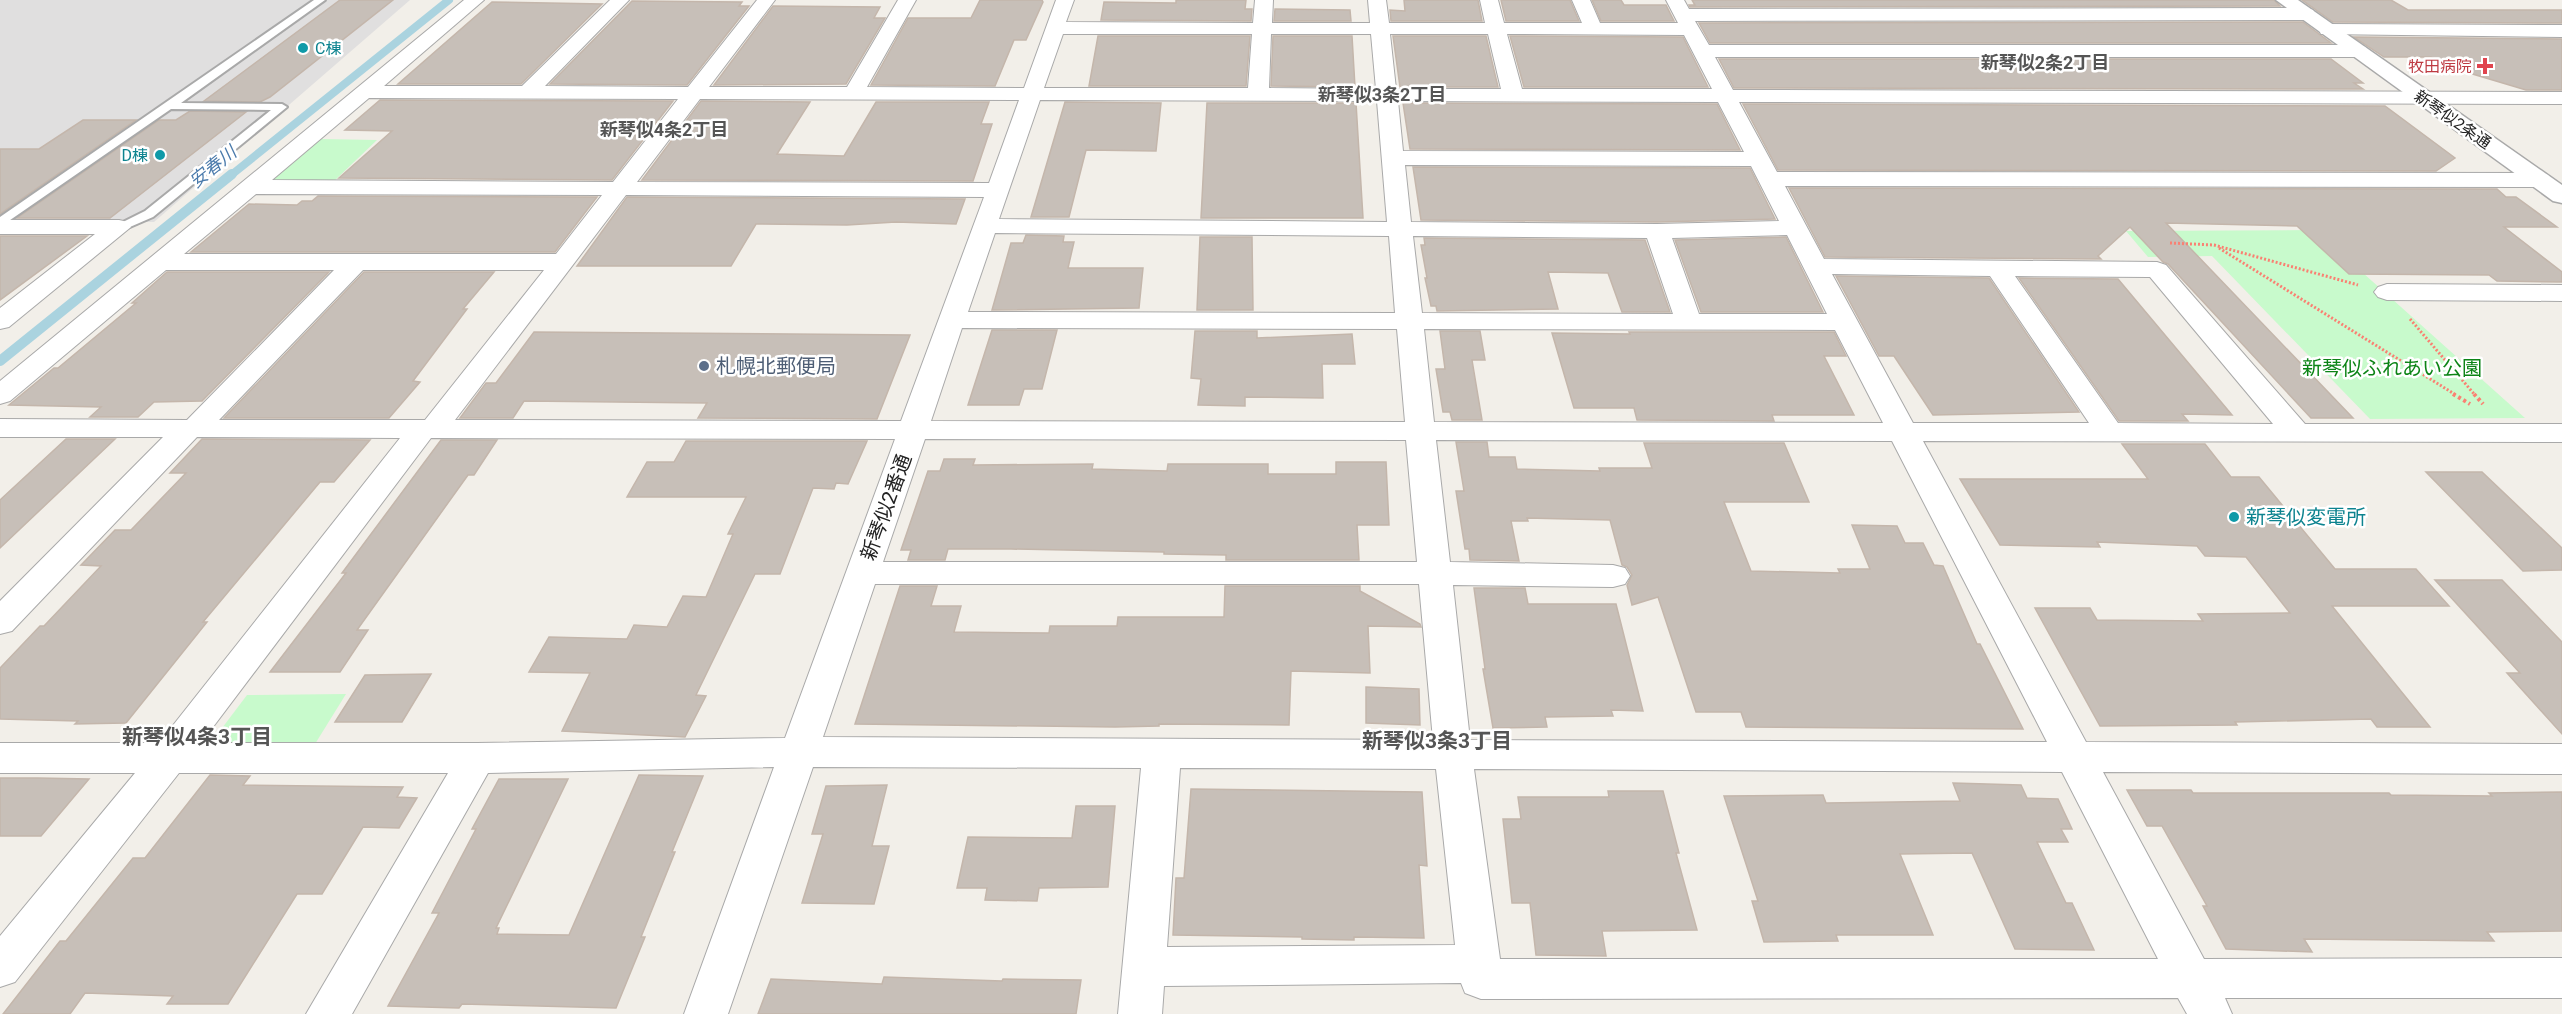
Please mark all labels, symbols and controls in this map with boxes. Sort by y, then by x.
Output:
place label: C棟 [315,39,341,58]
marker: C棟 [296,41,310,55]
district label: 新琴似2条2丁目 [1981,52,2109,73]
place label: 牧田病院 [2408,57,2472,76]
marker: 牧田病院 [2476,57,2494,75]
district label: 新琴似3条2丁目 [1318,84,1446,105]
street label: 新琴似2条通 [2411,86,2495,153]
district label: 新琴似4条2丁目 [600,119,728,140]
water label: 安春川 [185,140,242,192]
place label: D棟 [121,146,148,165]
marker: D棟 [153,148,167,162]
place label: 札幌北郵便局 [716,354,836,378]
park label: 新琴似ふれあい公園 [2302,356,2482,380]
marker: 札幌北郵便局 [697,359,711,373]
street label: 新琴似2番通 [856,451,916,563]
place label: 新琴似変電所 [2246,505,2366,529]
marker: 新琴似変電所 [2227,510,2241,524]
district label: 新琴似4条3丁目 [122,725,272,749]
district label: 新琴似3条3丁目 [1362,729,1512,753]

